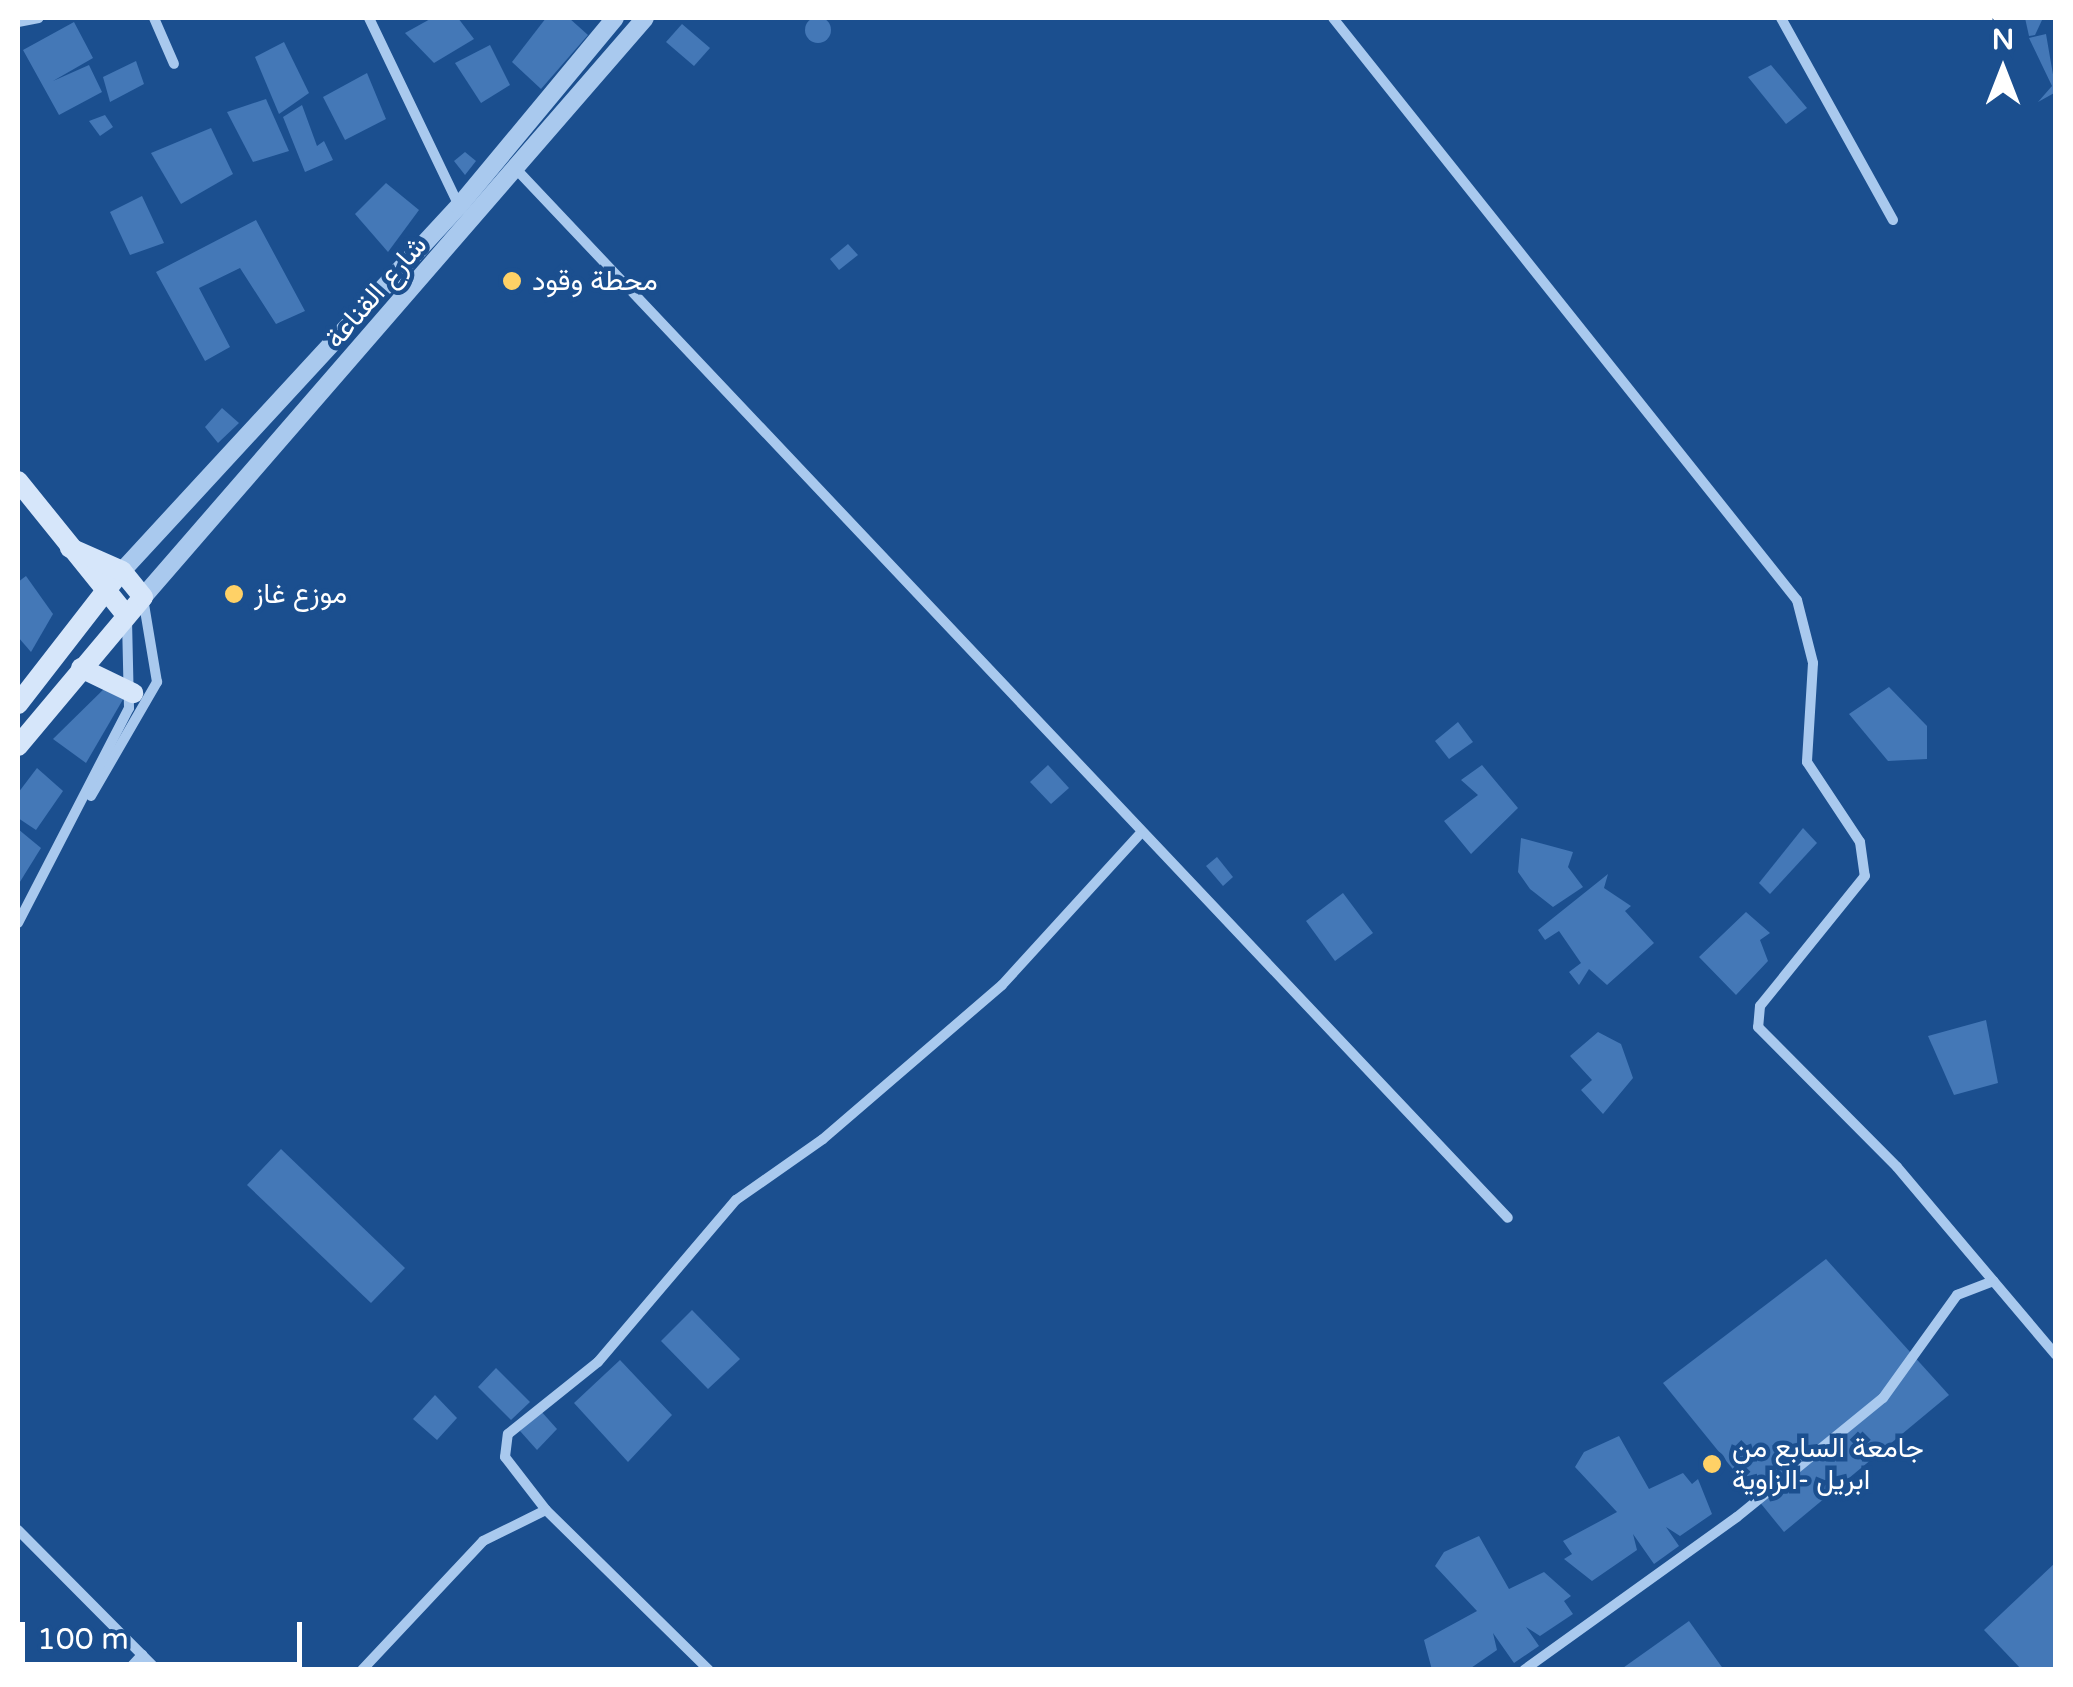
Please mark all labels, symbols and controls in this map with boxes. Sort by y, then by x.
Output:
north arrow [1953,20,2053,120]
text: N [1992,23,2014,57]
street label: شارع القناعة [318,229,434,355]
place label: محطة وقود [532,264,658,298]
marker: محطة وقود [501,270,523,292]
place label: موزع غاز [254,577,347,611]
marker: موزع غاز [223,583,245,605]
place label: جامعة السابع من ابريل -الزاوية [1732,1431,1924,1497]
marker: جامعة السابع من ابريل -الزاوية [1701,1453,1723,1475]
scale bar [25,1602,308,1664]
text: 100 m [37,1621,129,1658]

